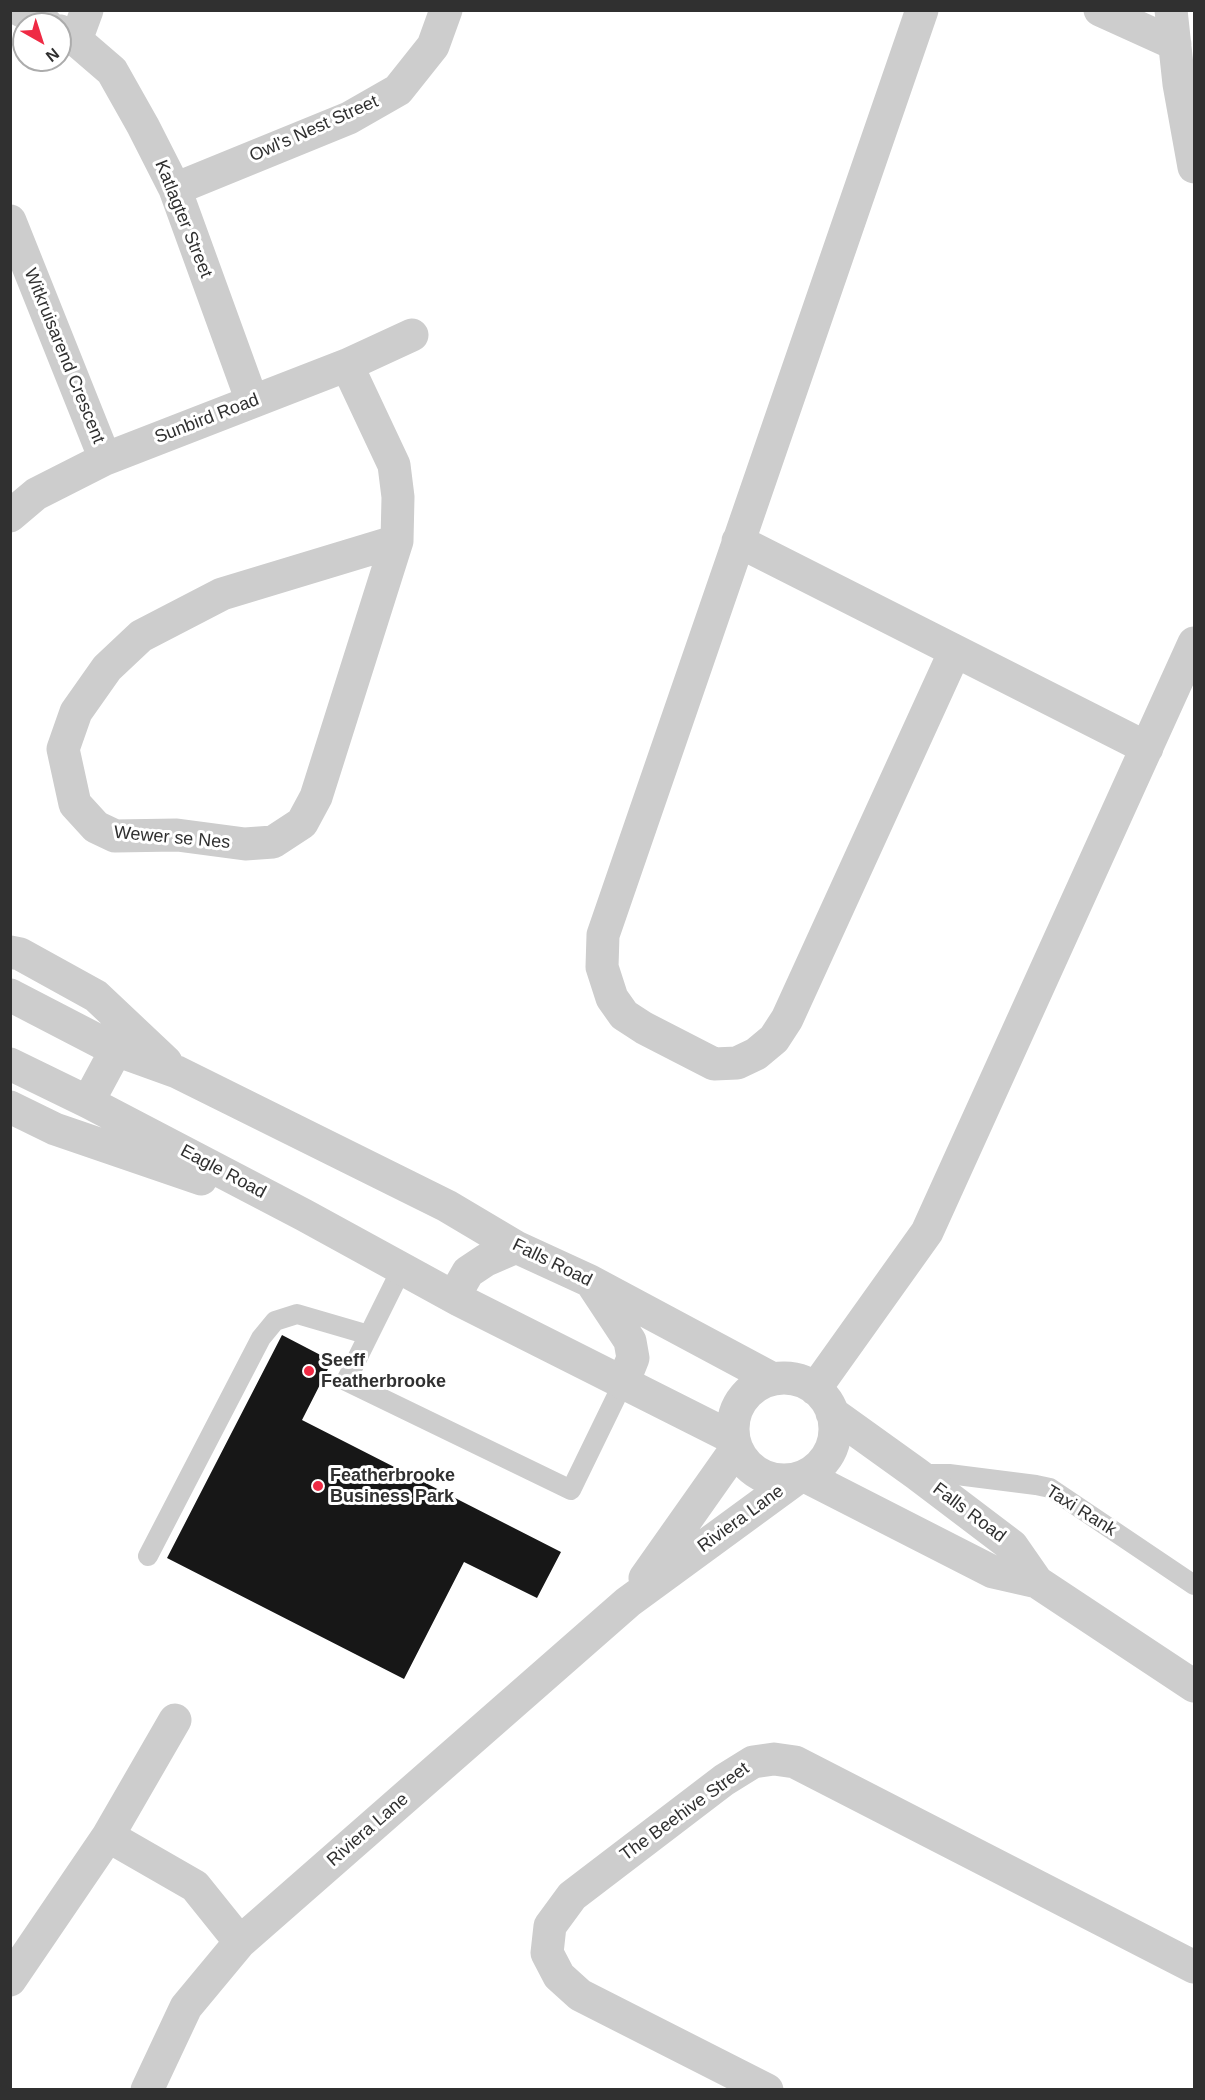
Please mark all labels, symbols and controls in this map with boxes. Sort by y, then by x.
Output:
north arrow [12,12,72,72]
text: N [43,45,62,65]
street label: Owl's Nest Street [246,91,382,167]
street label: Katlagter Street [150,157,216,281]
street label: Witkruisarend Crescent [19,265,109,447]
street label: Sunbird Road [152,389,262,449]
street label: Wewer se Nes [113,822,231,854]
street label: Eagle Road [176,1140,270,1204]
street label: Falls Road [509,1234,595,1292]
place label: Seeff Featherbrooke [321,1350,446,1392]
marker: Seeff Featherbrooke [302,1364,316,1378]
place label: Featherbrooke Business Park [330,1465,455,1508]
street label: Falls Road [928,1478,1010,1548]
marker: Featherbrooke Business Park [311,1479,325,1493]
street label: Riviera Lane [694,1481,788,1557]
street label: Taxi Rank [1042,1481,1120,1541]
street label: The Beehive Street [616,1758,754,1866]
street label: Riviera Lane [323,1789,413,1871]

